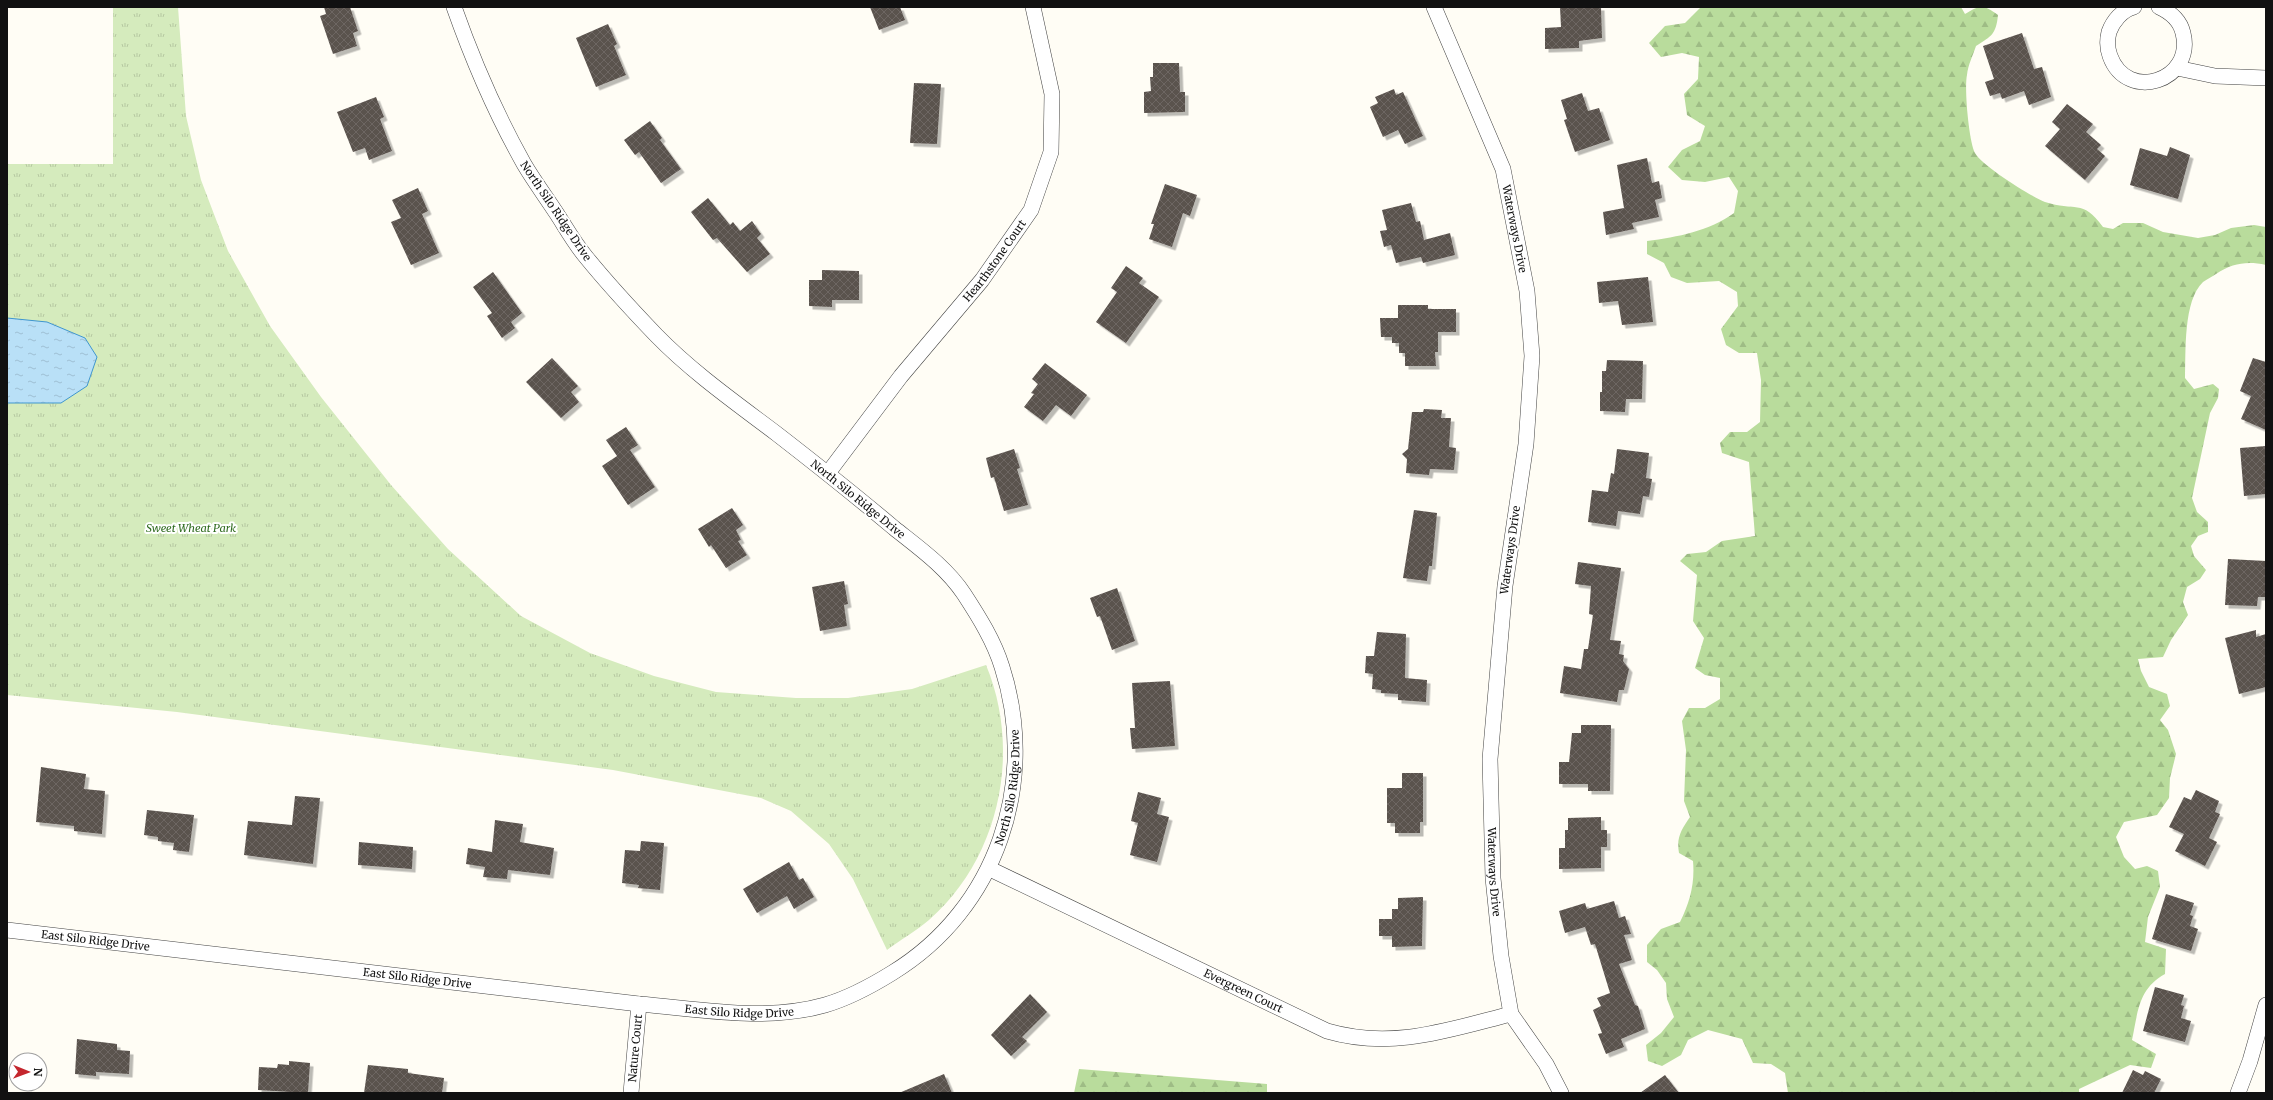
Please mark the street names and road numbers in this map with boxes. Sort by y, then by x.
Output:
street label: North Silo Ridge Drive [517,158,595,264]
street label: Waterways Drive [1499,183,1530,274]
street label: Hearthstone Court [960,216,1029,304]
street label: North Silo Ridge Drive [808,457,908,542]
street label: Waterways Drive [1497,505,1523,596]
street label: North Silo Ridge Drive [992,729,1022,847]
street label: Waterways Drive [1485,826,1504,917]
street label: East Silo Ridge Drive [40,927,151,954]
street label: East Silo Ridge Drive [362,965,473,991]
street label: Evergreen Court [1201,966,1286,1016]
street label: East Silo Ridge Drive [684,1002,795,1020]
street label: Nature Court [625,1013,645,1083]

